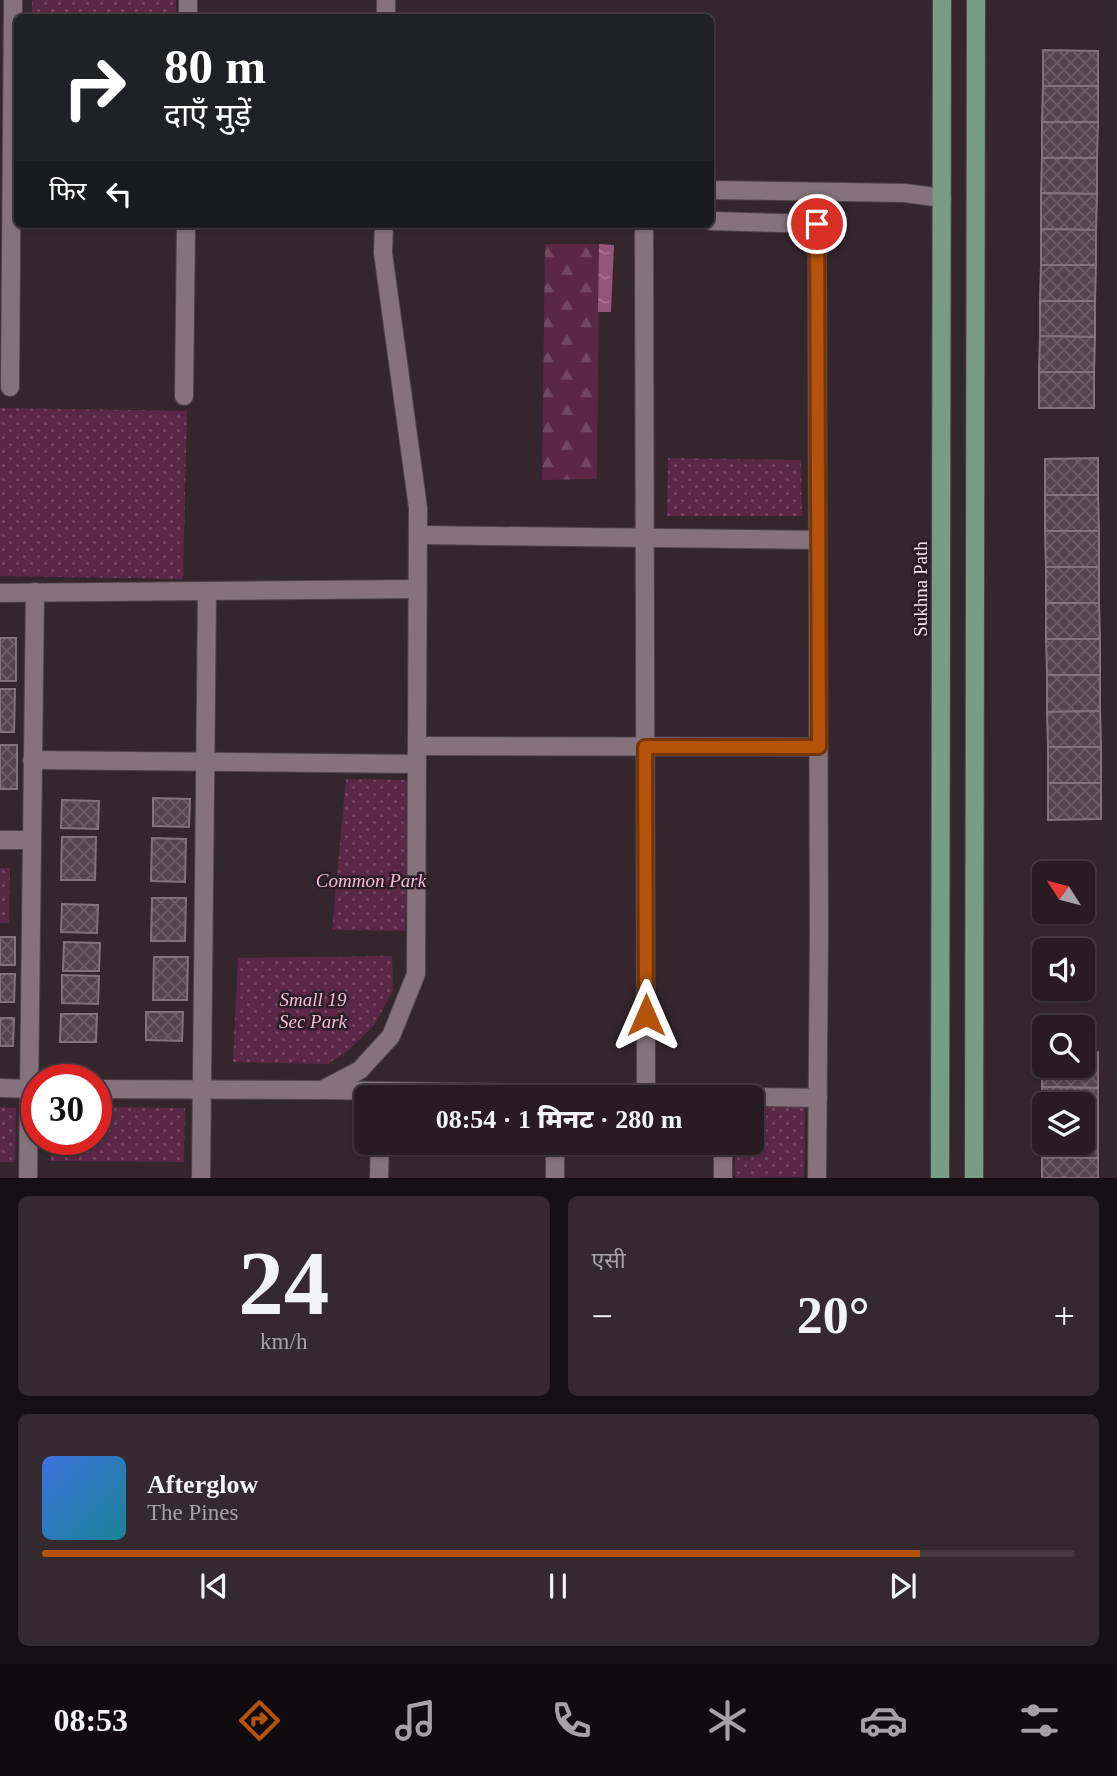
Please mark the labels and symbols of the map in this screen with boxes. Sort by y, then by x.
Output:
pin [787,194,847,254]
street label: Sukhna Path [910,541,931,637]
north arrow [1032,861,1096,924]
park label: Common Park [316,870,427,891]
position arrow [609,978,683,1052]
park label: Small 19 Sec Park [279,989,348,1032]
speed limit sign: 30 [21,1064,112,1155]

